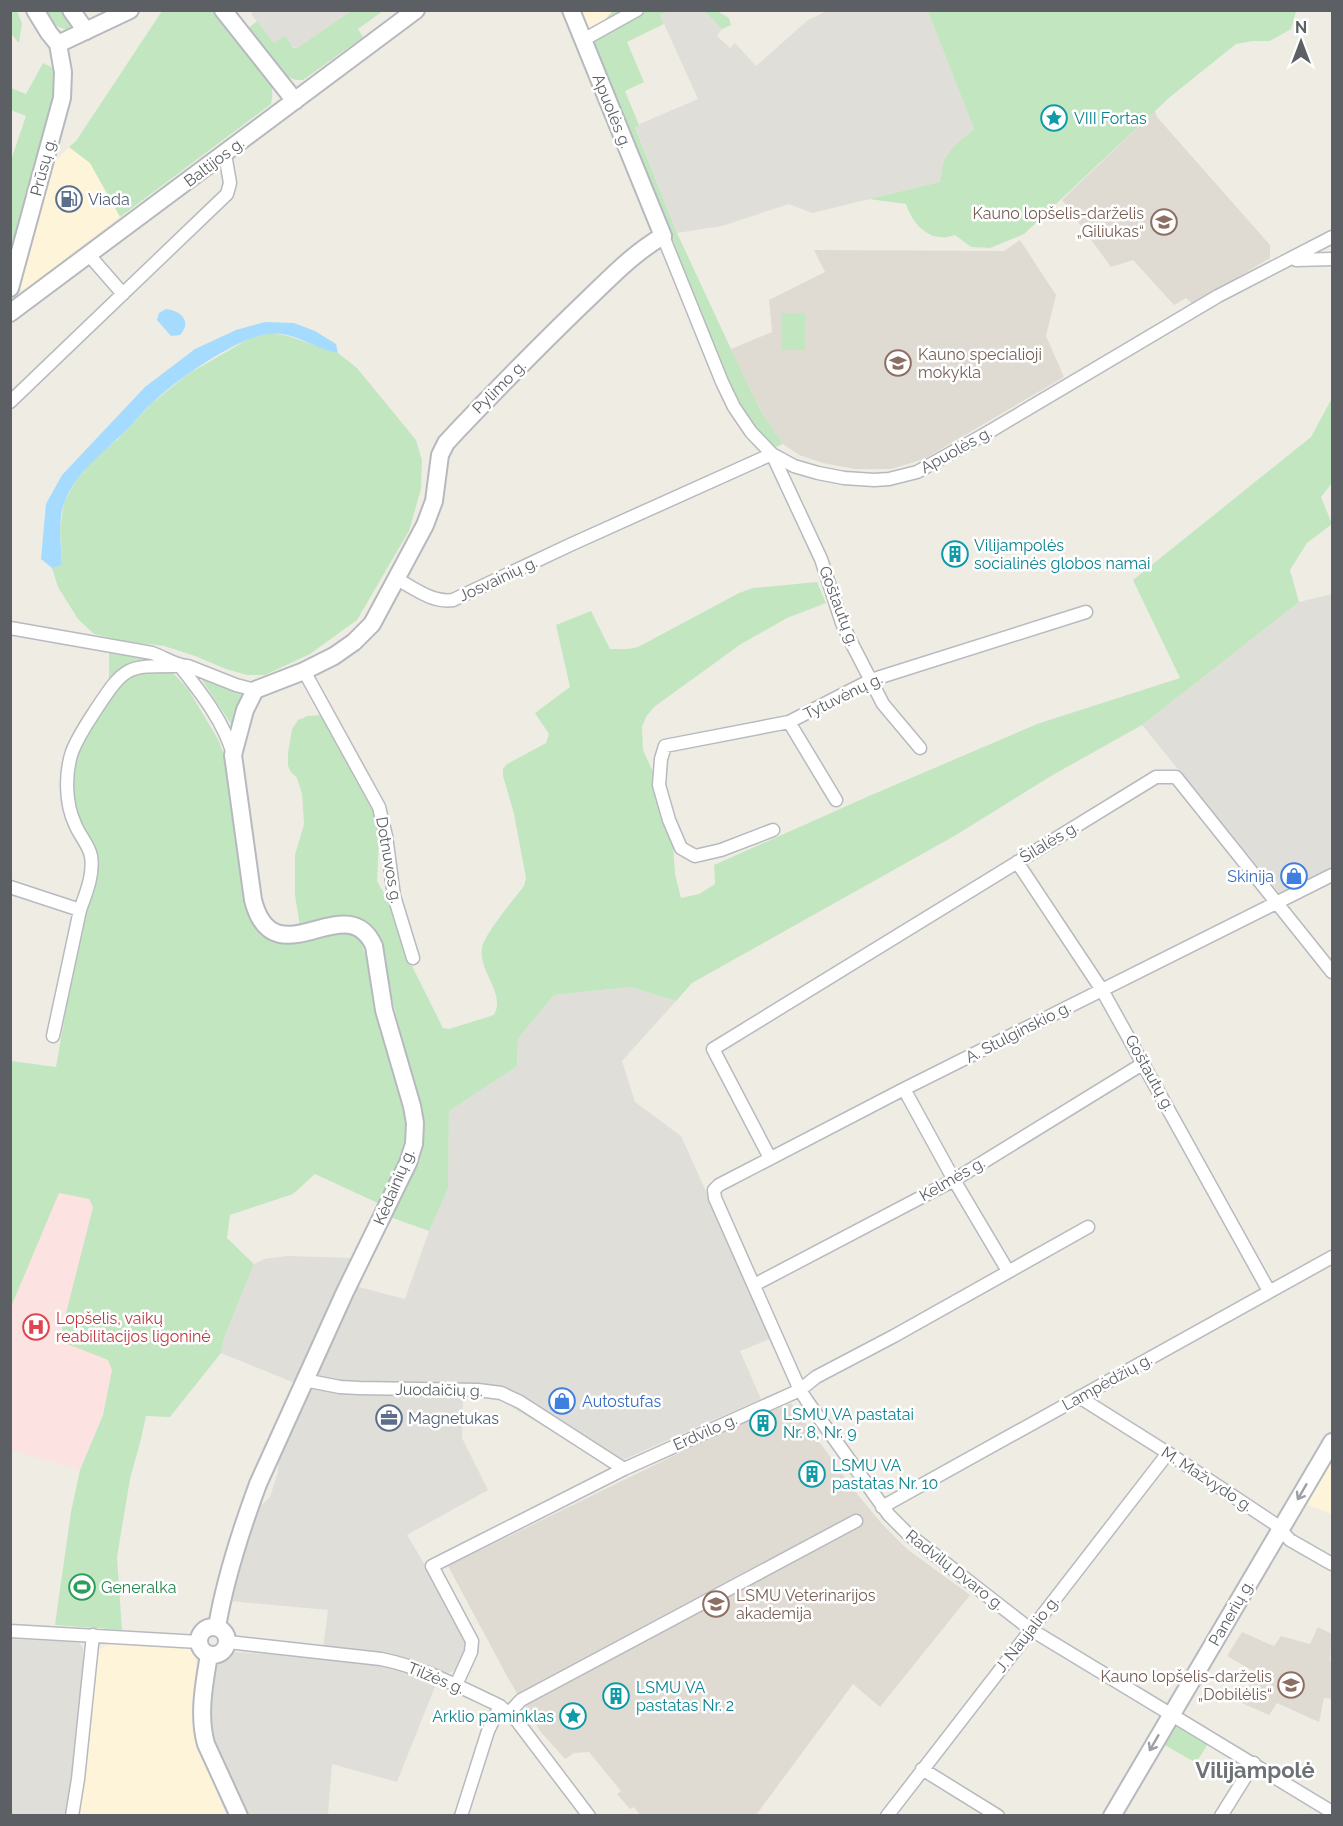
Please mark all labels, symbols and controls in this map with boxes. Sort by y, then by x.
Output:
north arrow [1271,12,1331,72]
text: N [1295,18,1307,37]
street label: Apuolės g. [589,71,635,151]
place icon: VIII Fortas [1039,103,1069,133]
place label: VIII Fortas [1074,109,1147,128]
street label: Baltijos g. [180,133,248,191]
street label: Prūsų g. [26,136,60,198]
fuel station icon: Viada [54,184,84,214]
place label: Viada [88,190,130,209]
place label: Kauno lopšelis-darželis „Giliukas“ [972,204,1144,241]
school or university icon: Kauno lopšelis-darželis „Giliukas“ [1149,207,1179,237]
place label: Kauno specialioji mokykla [918,345,1042,382]
school or university icon: Kauno specialioji mokykla [883,348,913,378]
street label: Pylimo g. [468,356,530,418]
street label: Apuolės g. [917,423,995,477]
place label: Vilijampolės socialinės globos namai [974,536,1151,573]
building icon: Vilijampolės socialinės globos namai [940,539,970,569]
street label: Josvainių g. [456,553,540,605]
street label: Goštautų g. [815,563,863,649]
street label: Tytuvėnų g. [800,669,886,723]
street label: Dotnuvos g. [372,815,406,905]
street label: Šilalės g. [1016,816,1082,867]
shop icon: Skinija [1279,861,1309,891]
place label: Skinija [1227,867,1274,886]
street label: A. Stulginskio g. [962,997,1074,1067]
street label: Goštautų g. [1121,1032,1179,1114]
street label: Kėdainių g. [369,1146,419,1228]
street label: Kelmės g. [916,1153,988,1205]
place label: Lopšelis, vaikų reabilitacijos ligoninė [56,1309,211,1346]
hospital icon: Lopšelis, vaikų reabilitacijos ligoninė [21,1312,51,1342]
street label: Lampėdžių g. [1059,1349,1155,1415]
street label: Juodaičių g. [395,1380,483,1400]
shop icon: Autostufas [547,1386,577,1416]
place label: Autostufas [582,1392,661,1411]
office icon: Magnetukas [374,1403,404,1433]
place label: LSMU VA pastatai Nr. 8, Nr. 9 [783,1405,914,1442]
building icon: LSMU VA pastatai Nr. 8, Nr. 9 [748,1408,778,1438]
place label: Magnetukas [408,1409,499,1428]
street label: Erdvilo g. [670,1410,740,1454]
street label: M. Mažvydo g. [1158,1442,1256,1516]
place label: LSMU VA pastatas Nr. 10 [832,1456,938,1493]
building icon: LSMU VA pastatas Nr. 10 [797,1459,827,1489]
one-way arrow [1296,1483,1308,1500]
street label: Radvilų Dvaro g. [902,1526,1008,1614]
sports icon: Generalka [67,1572,97,1602]
street label: Panerių g. [1205,1577,1257,1649]
place label: Generalka [101,1578,176,1597]
place label: LSMU Veterinarijos akademija [736,1586,876,1623]
school or university icon: LSMU Veterinarijos akademija [701,1589,731,1619]
street label: J. Naujalio g. [991,1592,1063,1676]
street label: Tilžės g. [405,1658,467,1698]
place label: Kauno lopšelis-darželis „Dobilėlis“ [1100,1667,1272,1704]
school or university icon: Kauno lopšelis-darželis „Dobilėlis“ [1276,1670,1306,1700]
place label: LSMU VA pastatas Nr. 2 [636,1678,734,1715]
building icon: LSMU VA pastatas Nr. 2 [601,1681,631,1711]
place icon: Arklio paminklas [558,1701,588,1731]
place label: Arklio paminklas [432,1707,554,1726]
one-way arrow [1148,1734,1160,1751]
district label: Vilijampolė [1195,1757,1315,1783]

